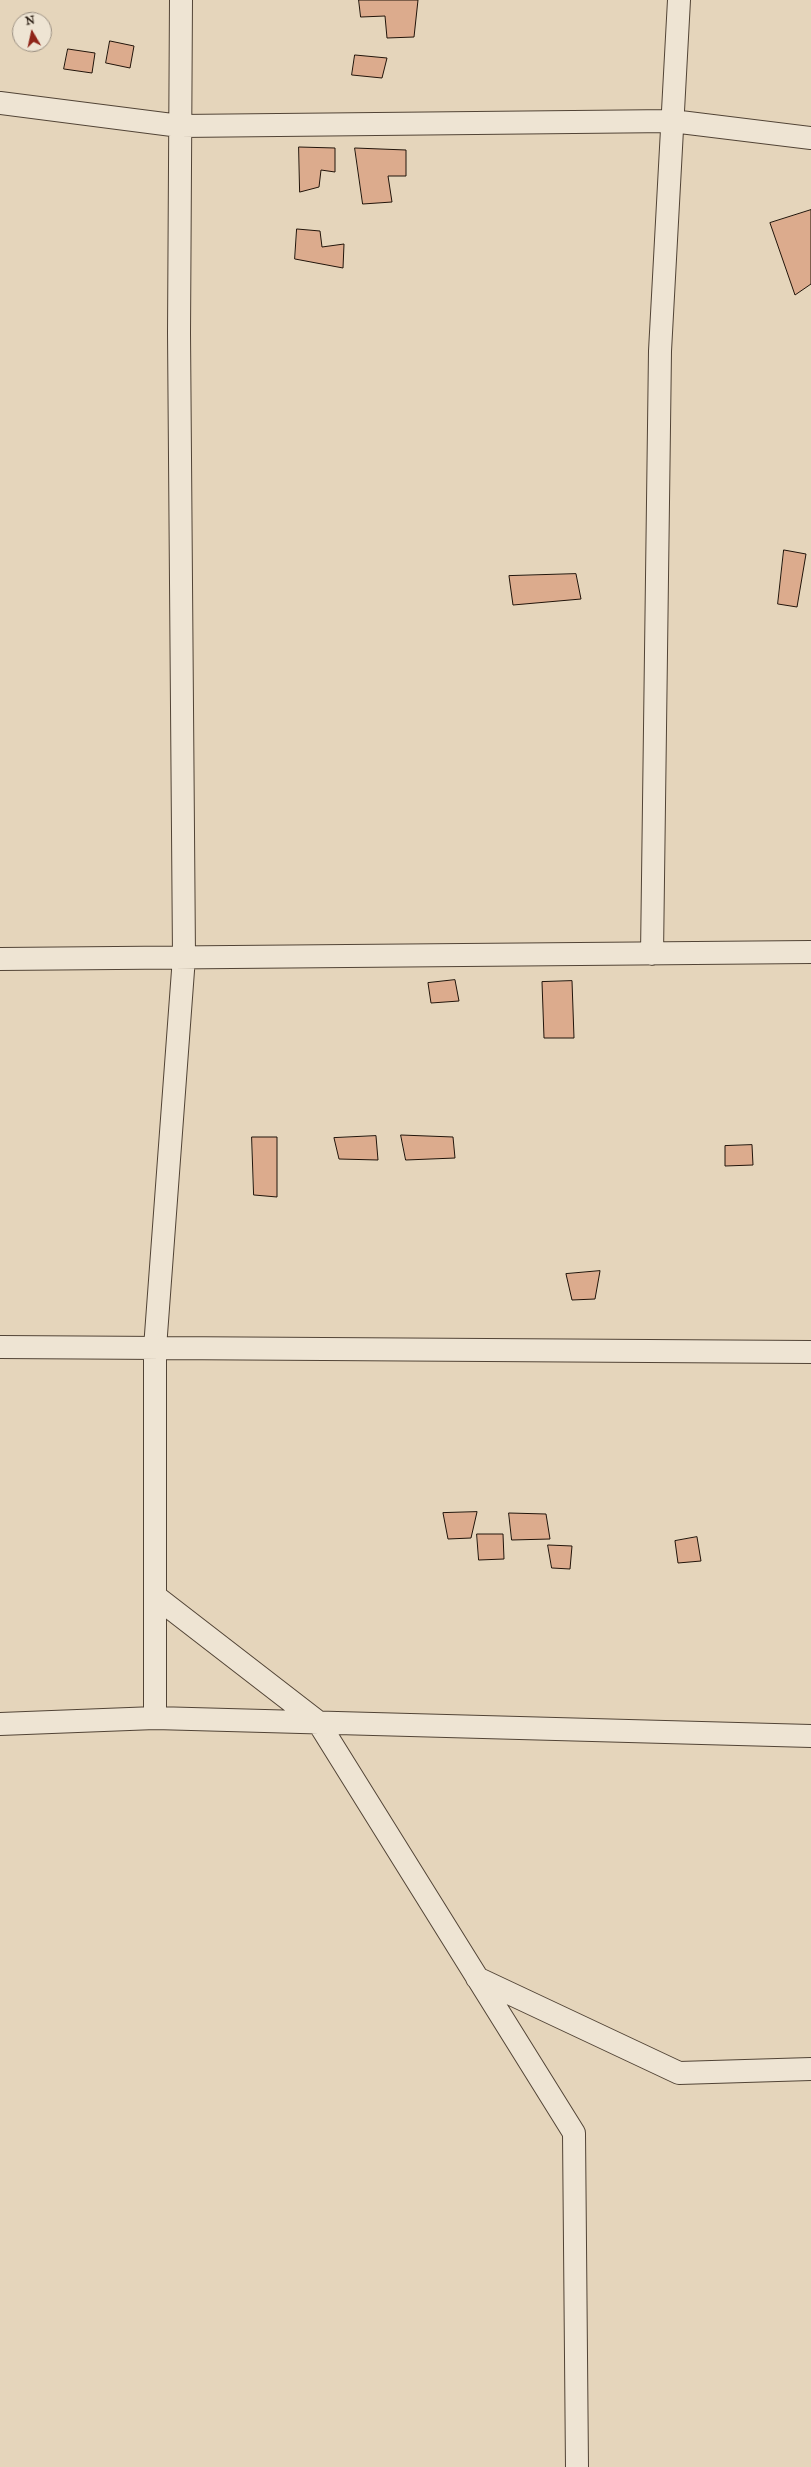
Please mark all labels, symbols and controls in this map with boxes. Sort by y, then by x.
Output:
north arrow [12,12,52,52]
text: N [25,13,36,28]

